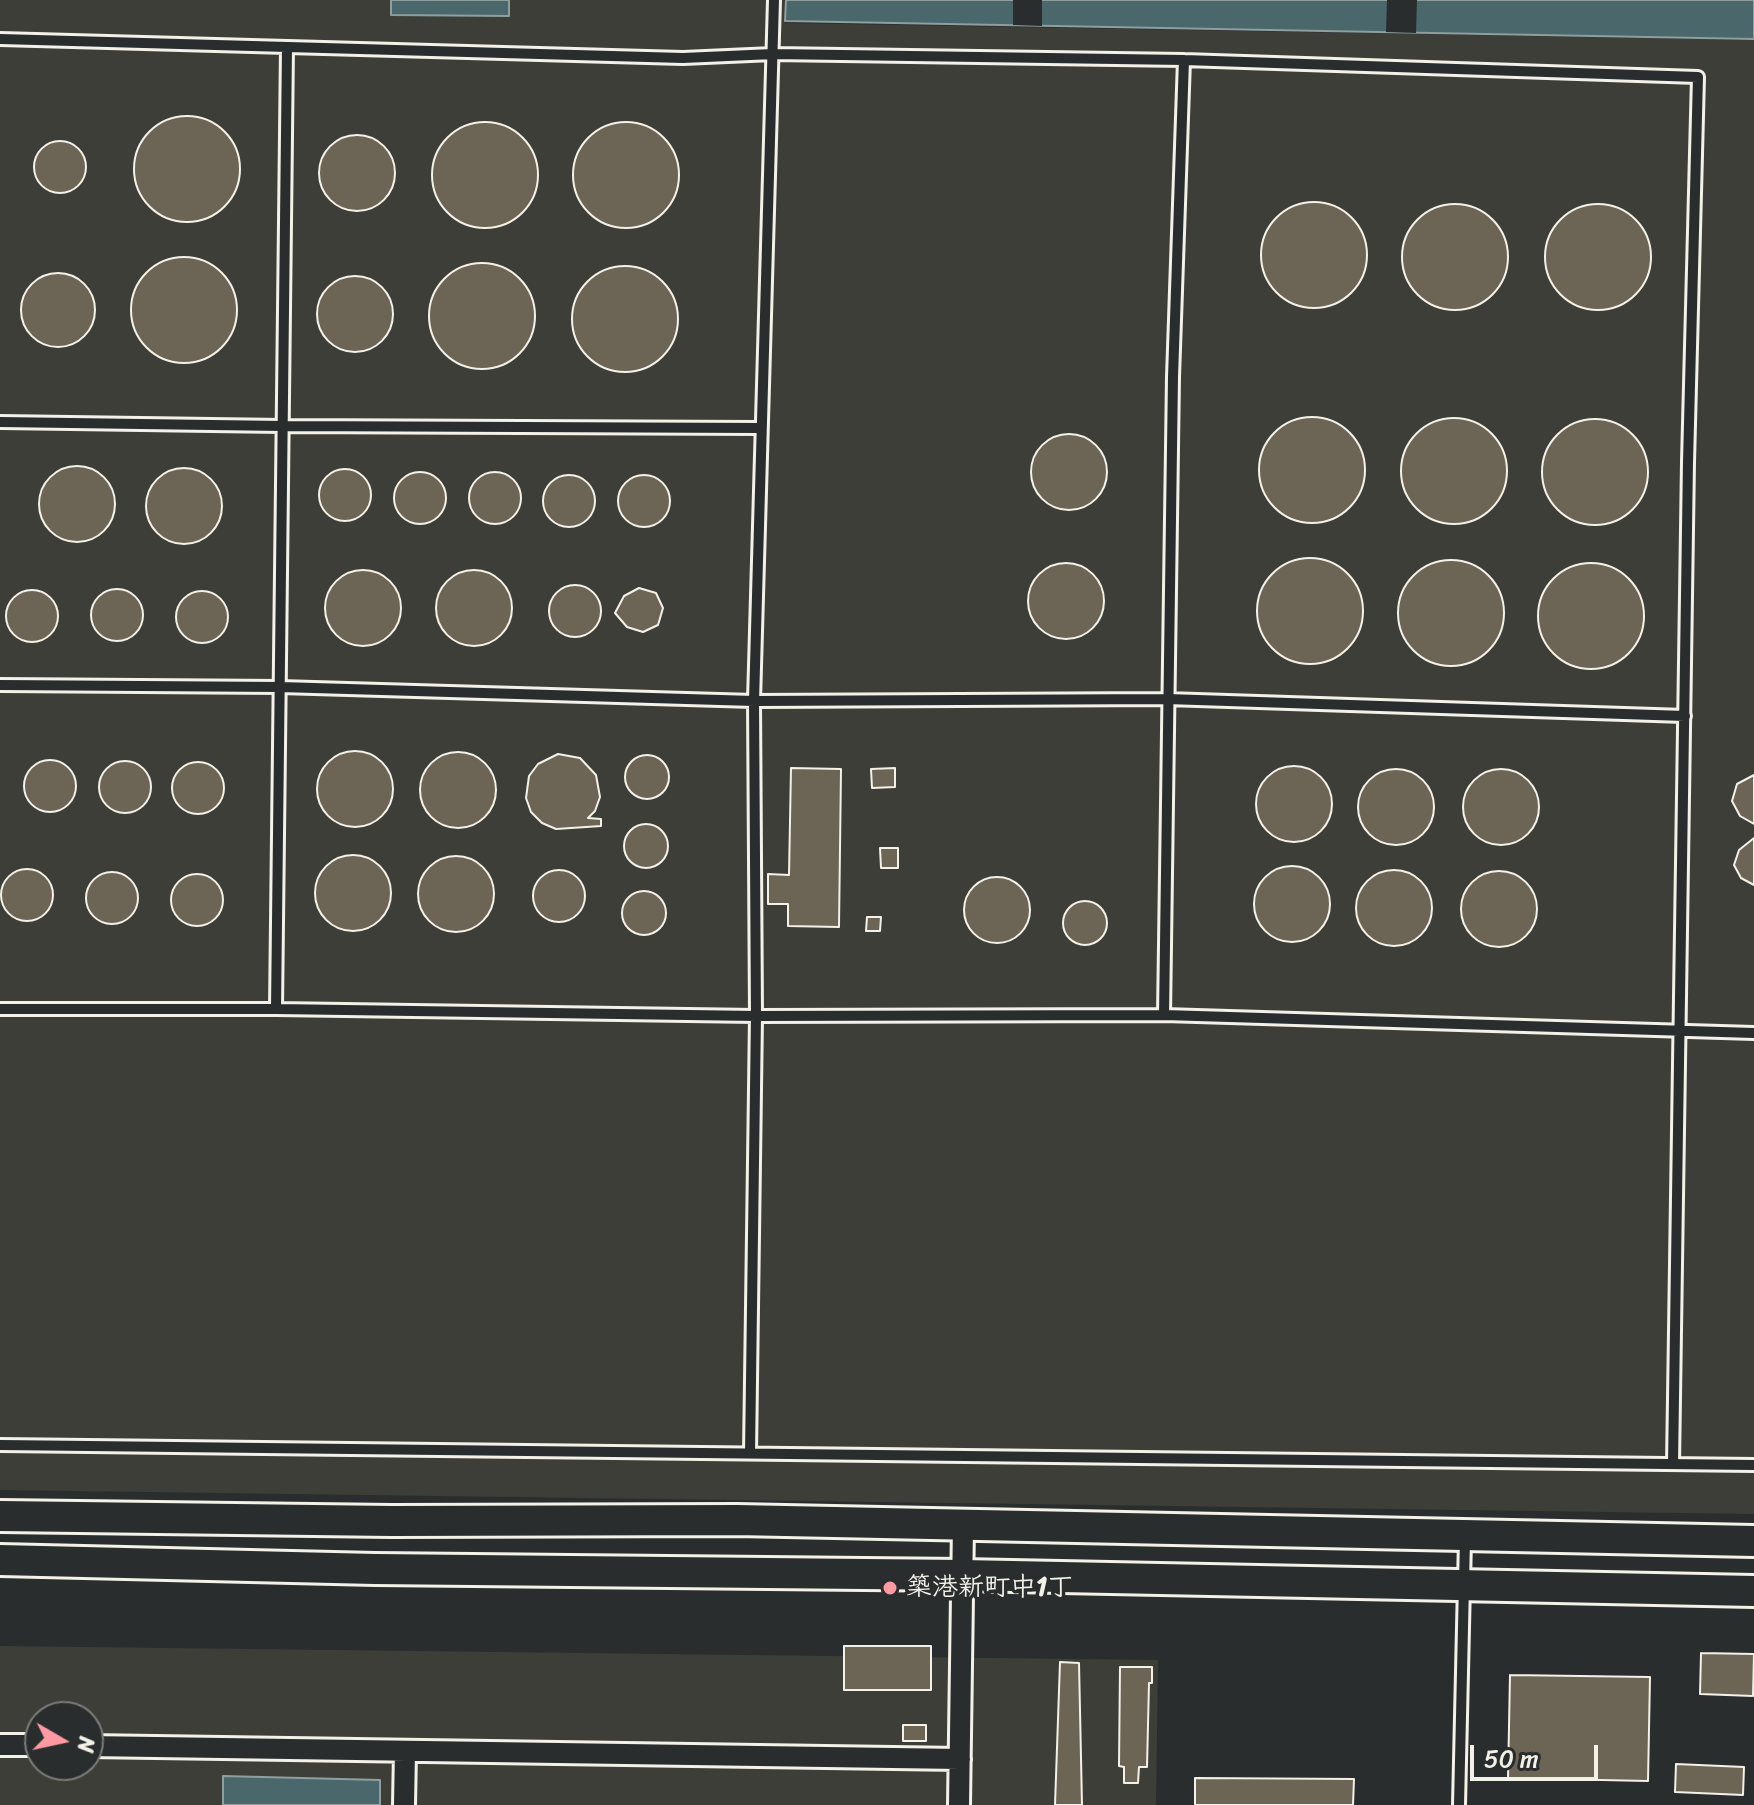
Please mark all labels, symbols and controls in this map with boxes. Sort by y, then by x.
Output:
place label: 築港新町中1丁 [906,1572,1073,1604]
marker: 築港新町中1丁 [881,1579,899,1597]
north arrow [24,1701,104,1781]
scale bar [1474,1729,1602,1779]
text: N [66,1734,107,1755]
text: 50 m [1484,1738,1539,1780]

